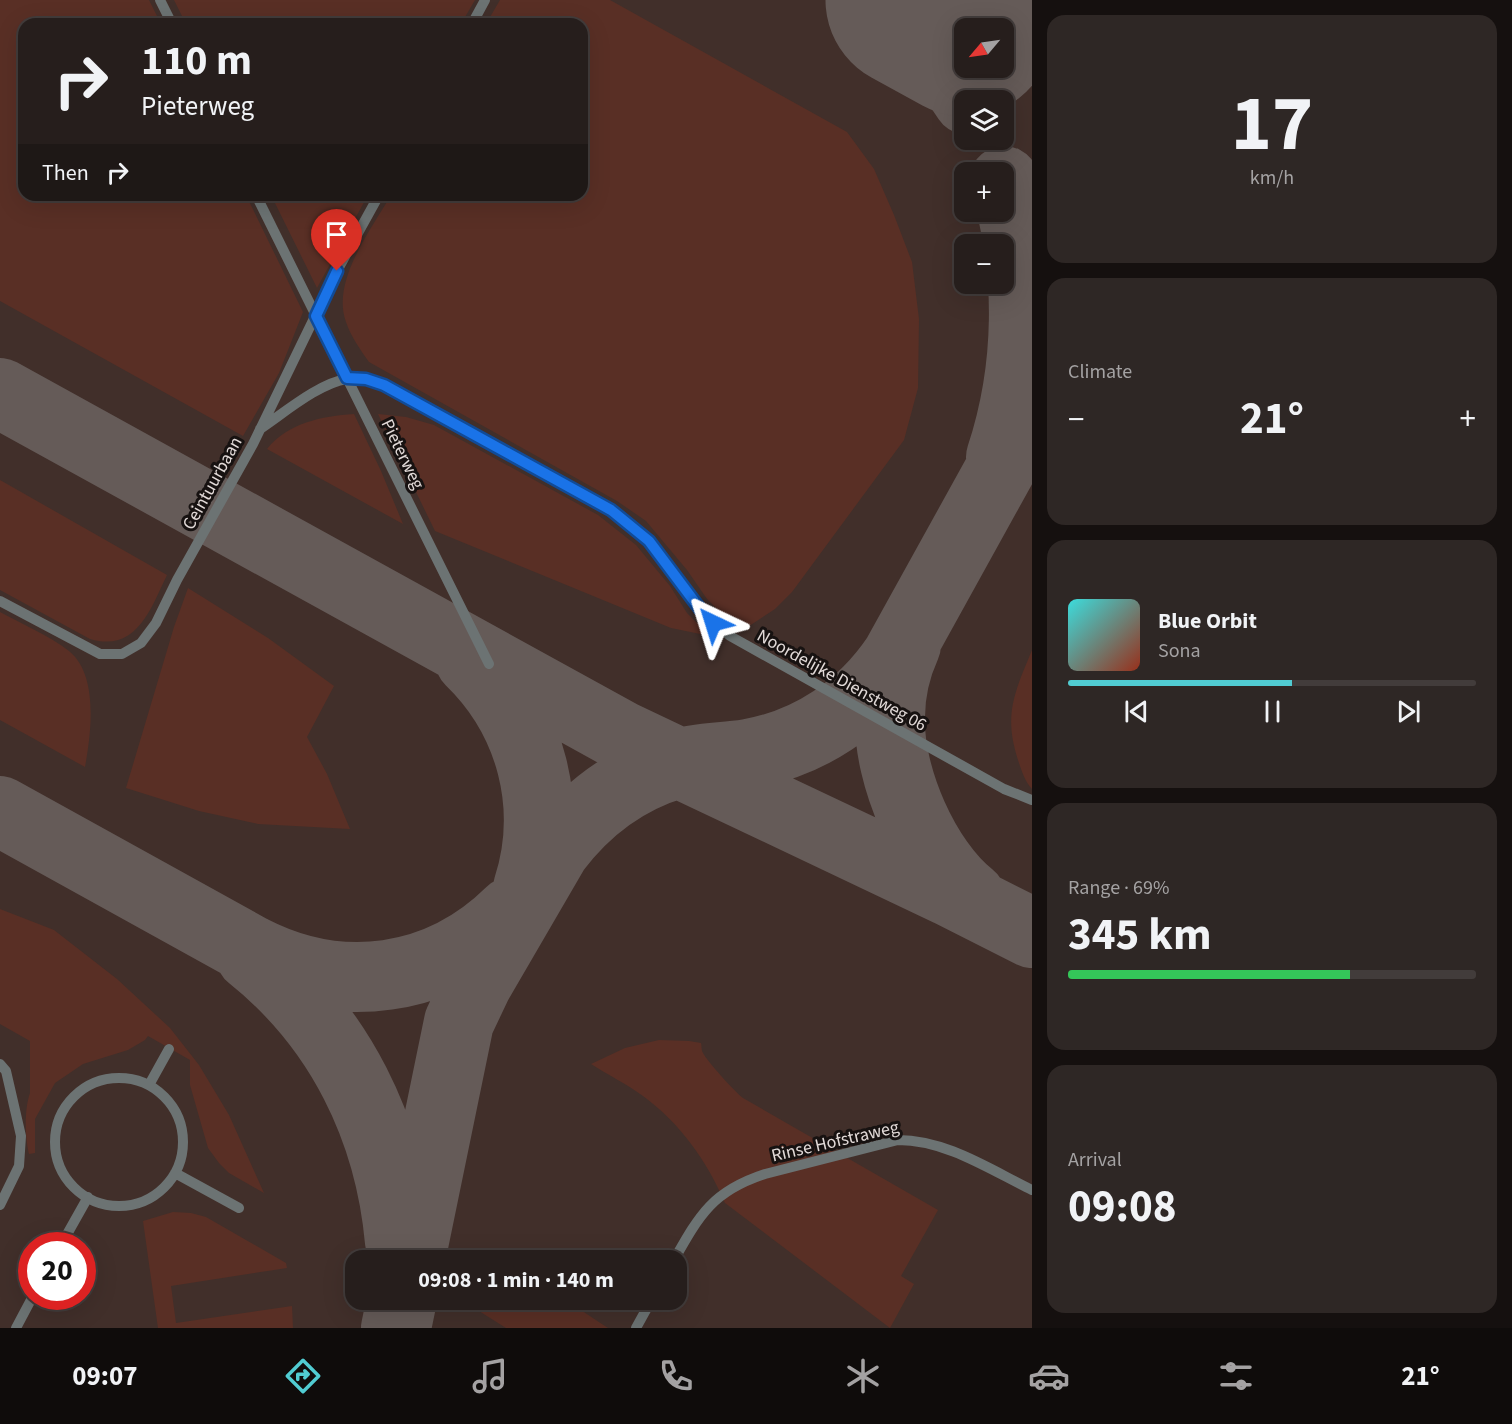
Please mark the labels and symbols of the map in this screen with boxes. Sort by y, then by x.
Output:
north arrow [954,18,1014,78]
pin [311,209,362,271]
street label: Pieterweg [375,415,430,494]
street label: Ceintuurbaan [177,432,248,534]
position arrow [681,591,745,655]
street label: Noordelijke Dienstweg 06 [752,623,931,738]
street label: Rinse Hofstraweg [769,1115,901,1168]
speed limit sign: 20 [18,1232,96,1310]

